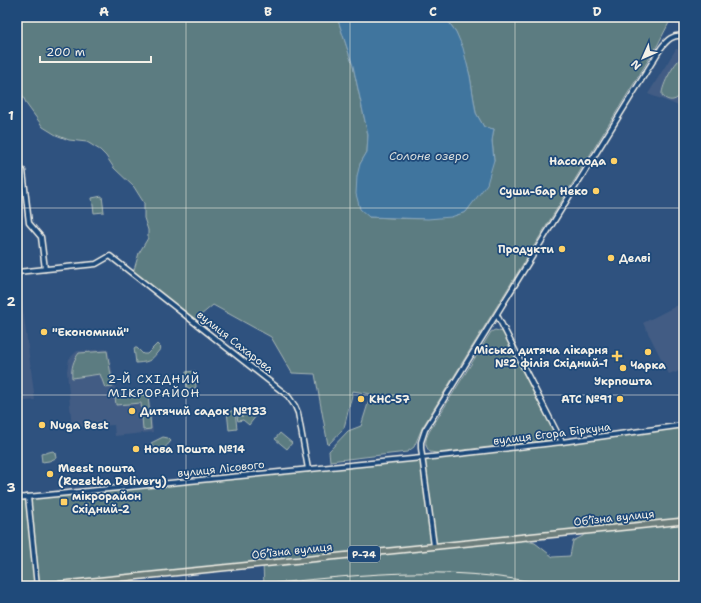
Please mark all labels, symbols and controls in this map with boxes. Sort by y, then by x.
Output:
text: A [99,3,109,20]
text: B [264,3,272,20]
text: C [429,3,437,20]
text: D [592,3,602,20]
scale bar [40,38,151,64]
north arrow [623,38,663,78]
text: 200 m [46,44,85,60]
text: N [628,56,645,73]
text: 1 [8,107,14,124]
water label: Солоне озеро [389,148,469,164]
place label: Насолода [549,154,606,169]
marker: Насолода [609,156,619,166]
place label: Суши-бар Неко [499,184,588,199]
marker: Суши-бар Неко [591,186,601,196]
place label: Продукти [498,242,554,257]
marker: Продукти [557,244,567,254]
place label: Делві [619,251,651,266]
marker: Делві [606,253,616,263]
text: 2 [6,293,16,310]
street label: вулиця Сахарова [194,307,277,377]
place label: "Економний" [52,325,129,340]
marker: "Економний" [39,327,49,337]
place label: Міська дитяча лікарня №2 філія Східний-1 [474,343,608,371]
marker: Чарка [643,347,653,357]
marker: Міська дитяча лікарня №2 філія Східний-1 [611,350,623,362]
place label: Чарка [630,358,666,373]
marker: Укрпошта [618,363,628,373]
district label: 2-Й СХІДНИЙ МІКРОРАЙОН [108,371,200,401]
place label: Укрпошта [594,374,652,389]
place label: КНС-57 [369,392,410,407]
place label: АТС №91 [561,392,612,407]
marker: КНС-57 [356,394,366,404]
marker: АТС №91 [615,394,625,404]
place label: Дитячий садок №133 [140,404,267,419]
marker: Дитячий садок №133 [127,406,137,416]
place label: Nuga Best [50,418,109,433]
street label: вулиця Єгора Біркуна [492,419,612,449]
marker: Nuga Best [37,420,47,430]
place label: Нова Пошта №14 [144,442,245,457]
marker: Нова Пошта №14 [131,444,141,454]
street label: вулиця Лісового [177,457,266,481]
place label: Meest пошта (Rozetka Delivery) [58,461,167,489]
marker: Meest пошта (Rozetka Delivery) [45,469,55,479]
text: 3 [6,479,16,496]
place label: мікрорайон Східний-2 [72,489,141,517]
marker: мікрорайон Східний-2 [59,497,69,507]
street label: Обʼїзна вулиця [573,506,655,530]
street label: Обʼїзна вулиця [251,539,333,563]
road number: Р-74 [348,546,380,562]

